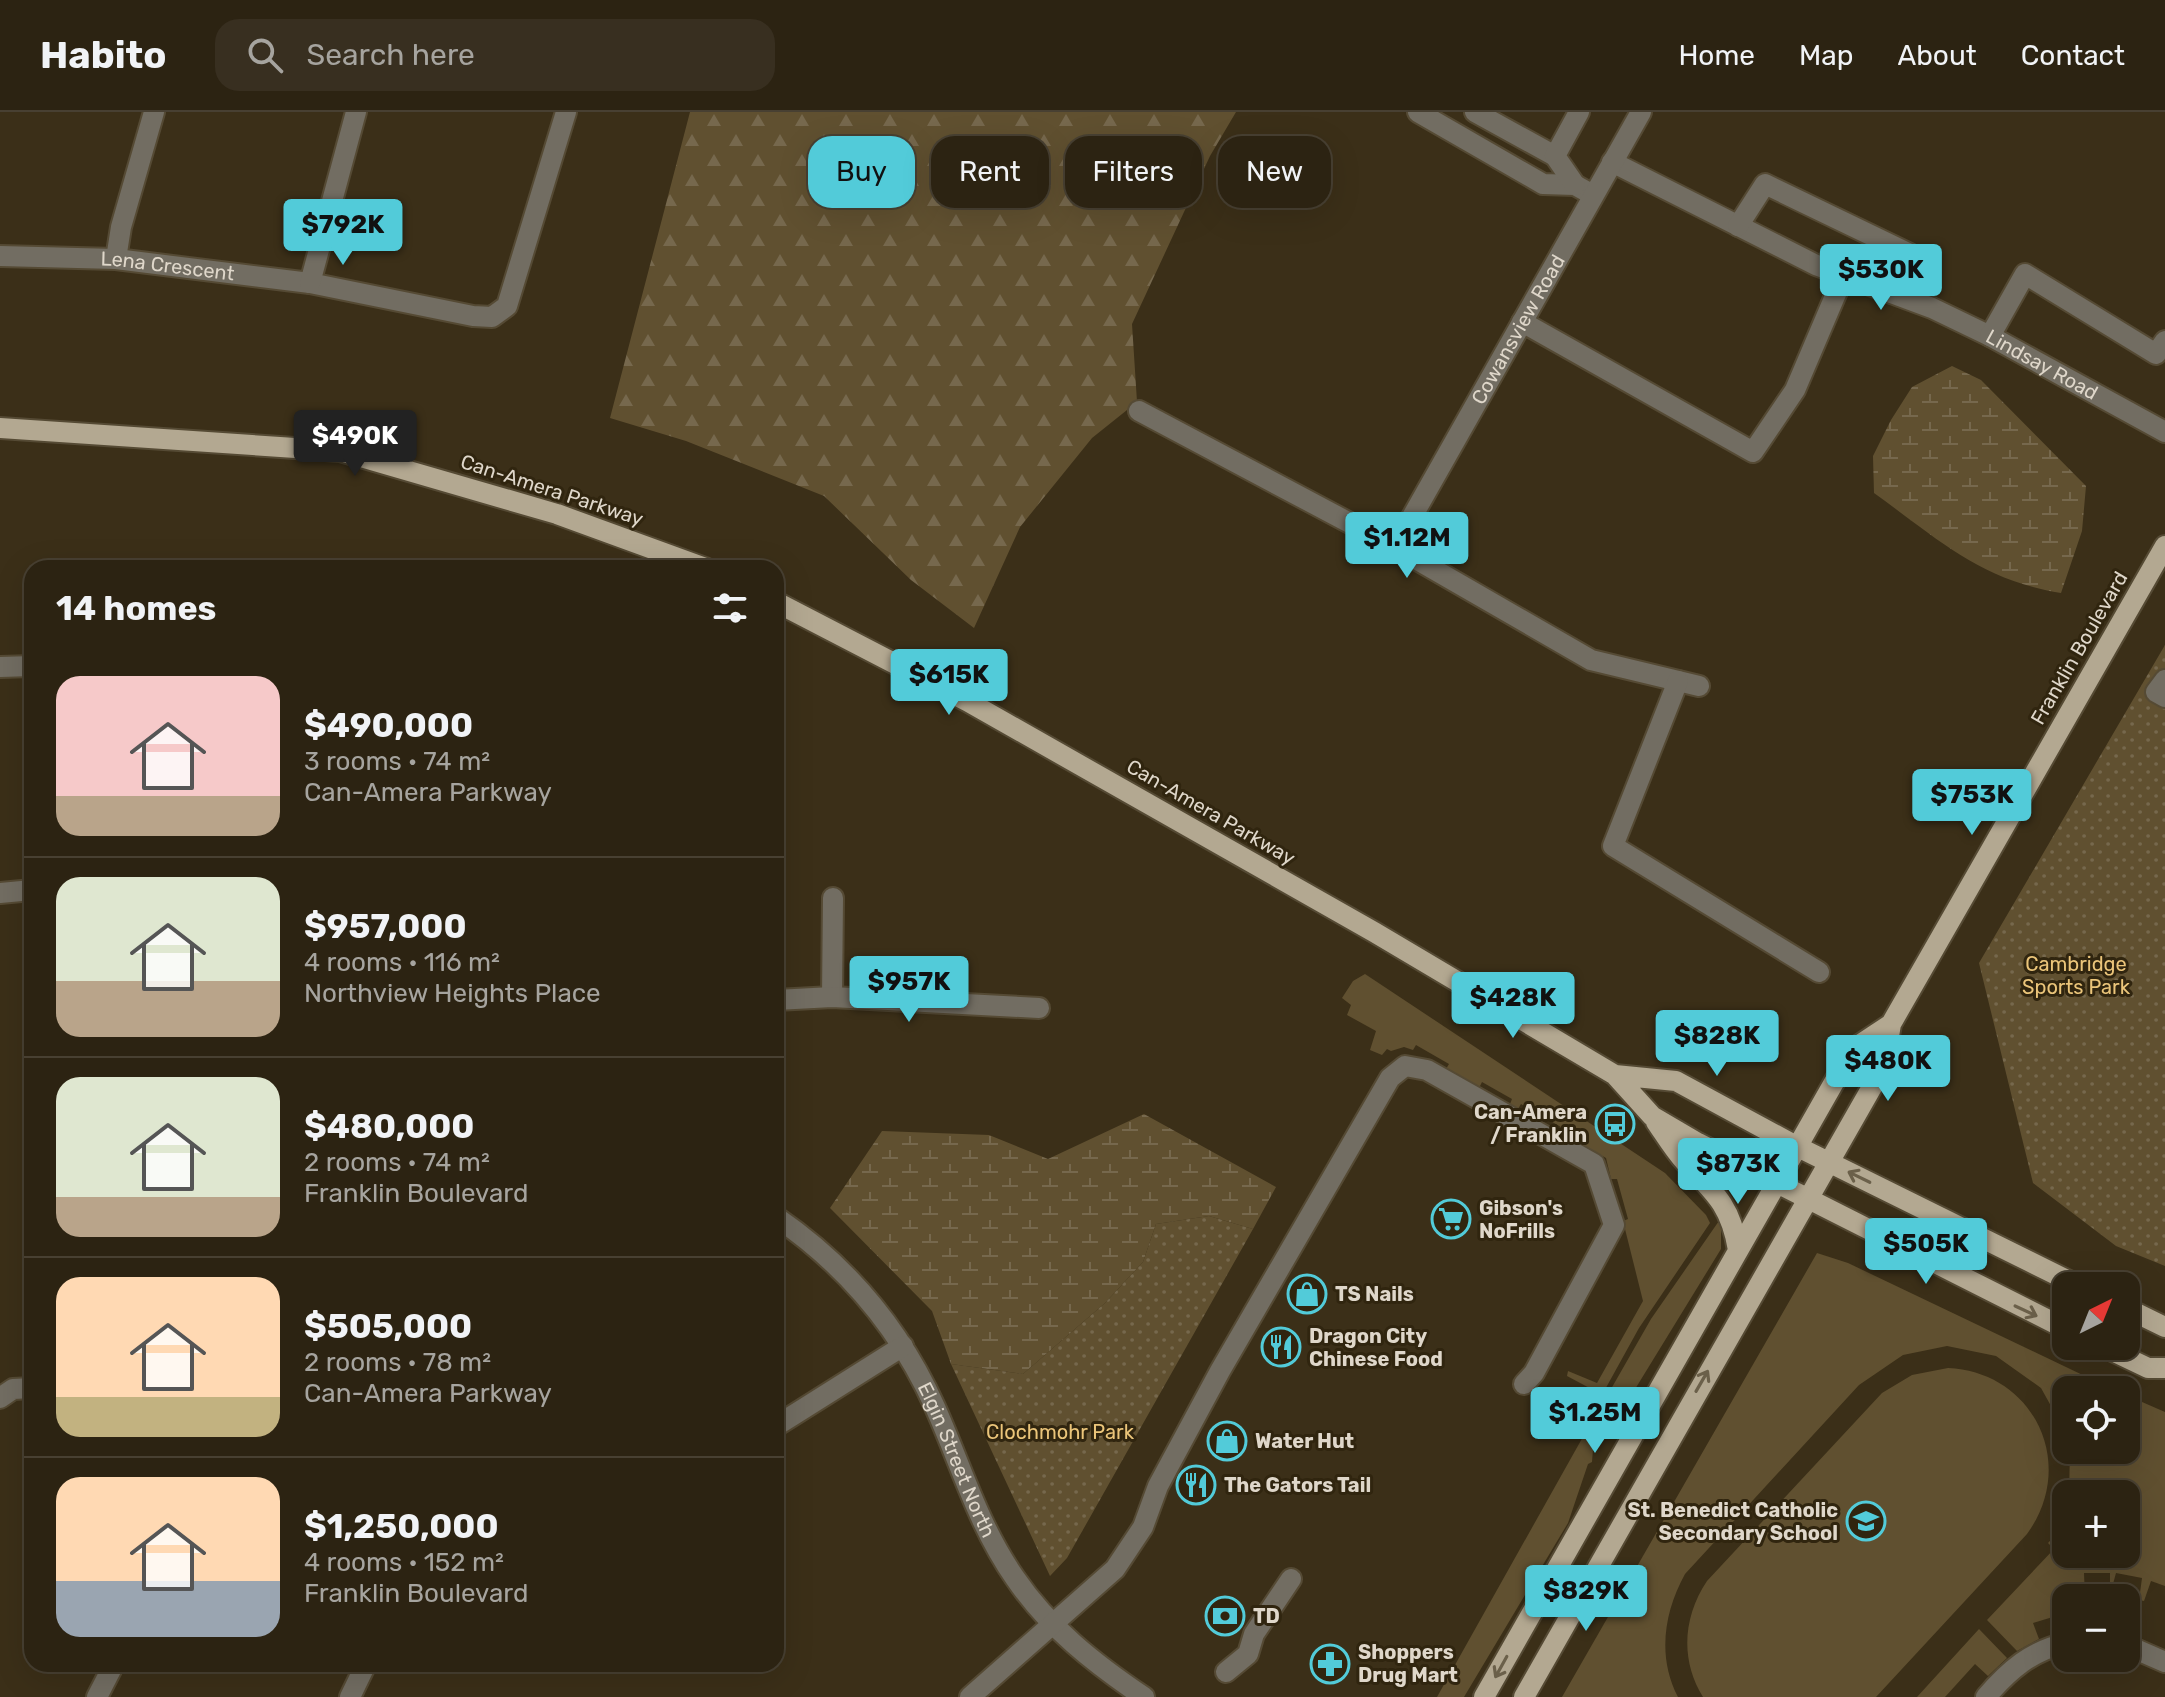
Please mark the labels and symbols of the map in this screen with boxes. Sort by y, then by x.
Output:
pin: $792K [287,199,399,267]
pin: $530K [1825,244,1937,312]
street label: Lena Crescent [100,247,236,286]
street label: Cowansview Road [1466,250,1570,408]
street label: Lindsay Road [1982,324,2102,405]
pin: $490K [299,410,411,478]
street label: Can-Amera Parkway [458,449,646,531]
pin: $1.12M [1342,512,1472,580]
street label: Franklin Boulevard [2025,567,2133,729]
pin: $615K [893,649,1005,717]
street label: Can-Amera Parkway [1122,754,1300,870]
pin: $753K [1916,769,2028,837]
park label: Cambridge Sports Park [2022,952,2131,999]
pin: $957K [853,956,965,1024]
pin: $428K [1457,972,1569,1040]
pin: $828K [1661,1010,1773,1078]
pin: $480K [1832,1035,1944,1103]
place label: Can-Amera / Franklin [1474,1100,1587,1147]
bus stop icon: Can-Amera / Franklin [1594,1103,1636,1145]
pin: $873K [1682,1138,1794,1206]
one-way arrow [1847,1169,1871,1184]
place label: Gibson's NoFrills [1479,1196,1563,1243]
supermarket icon: Gibson's NoFrills [1430,1198,1472,1240]
pin: $505K [1870,1218,1982,1286]
north arrow [2052,1272,2140,1360]
shop icon: TS Nails [1286,1273,1328,1315]
place label: TS Nails [1335,1282,1414,1306]
one-way arrow [2014,1304,2038,1319]
place label: Dragon City Chinese Food [1309,1324,1443,1371]
restaurant icon: Dragon City Chinese Food [1260,1326,1302,1368]
one-way arrow [1695,1370,1710,1394]
street label: Elgin Street North [913,1378,1001,1541]
pin: $1.25M [1530,1387,1660,1455]
park label: Clochmohr Park [986,1420,1135,1444]
shop icon: Water Hut [1206,1420,1248,1462]
place label: Water Hut [1255,1429,1354,1453]
restaurant icon: The Gators Tail [1175,1464,1217,1506]
place label: The Gators Tail [1224,1473,1371,1497]
place label: St. Benedict Catholic Secondary School [1627,1498,1838,1545]
school or university icon: St. Benedict Catholic Secondary School [1845,1500,1887,1542]
pin: $829K [1530,1565,1642,1633]
bank icon: TD [1204,1595,1246,1637]
place label: TD [1253,1604,1280,1628]
place label: Shoppers Drug Mart [1358,1640,1458,1687]
pharmacy icon: Shoppers Drug Mart [1309,1643,1351,1685]
one-way arrow [1493,1655,1509,1678]

